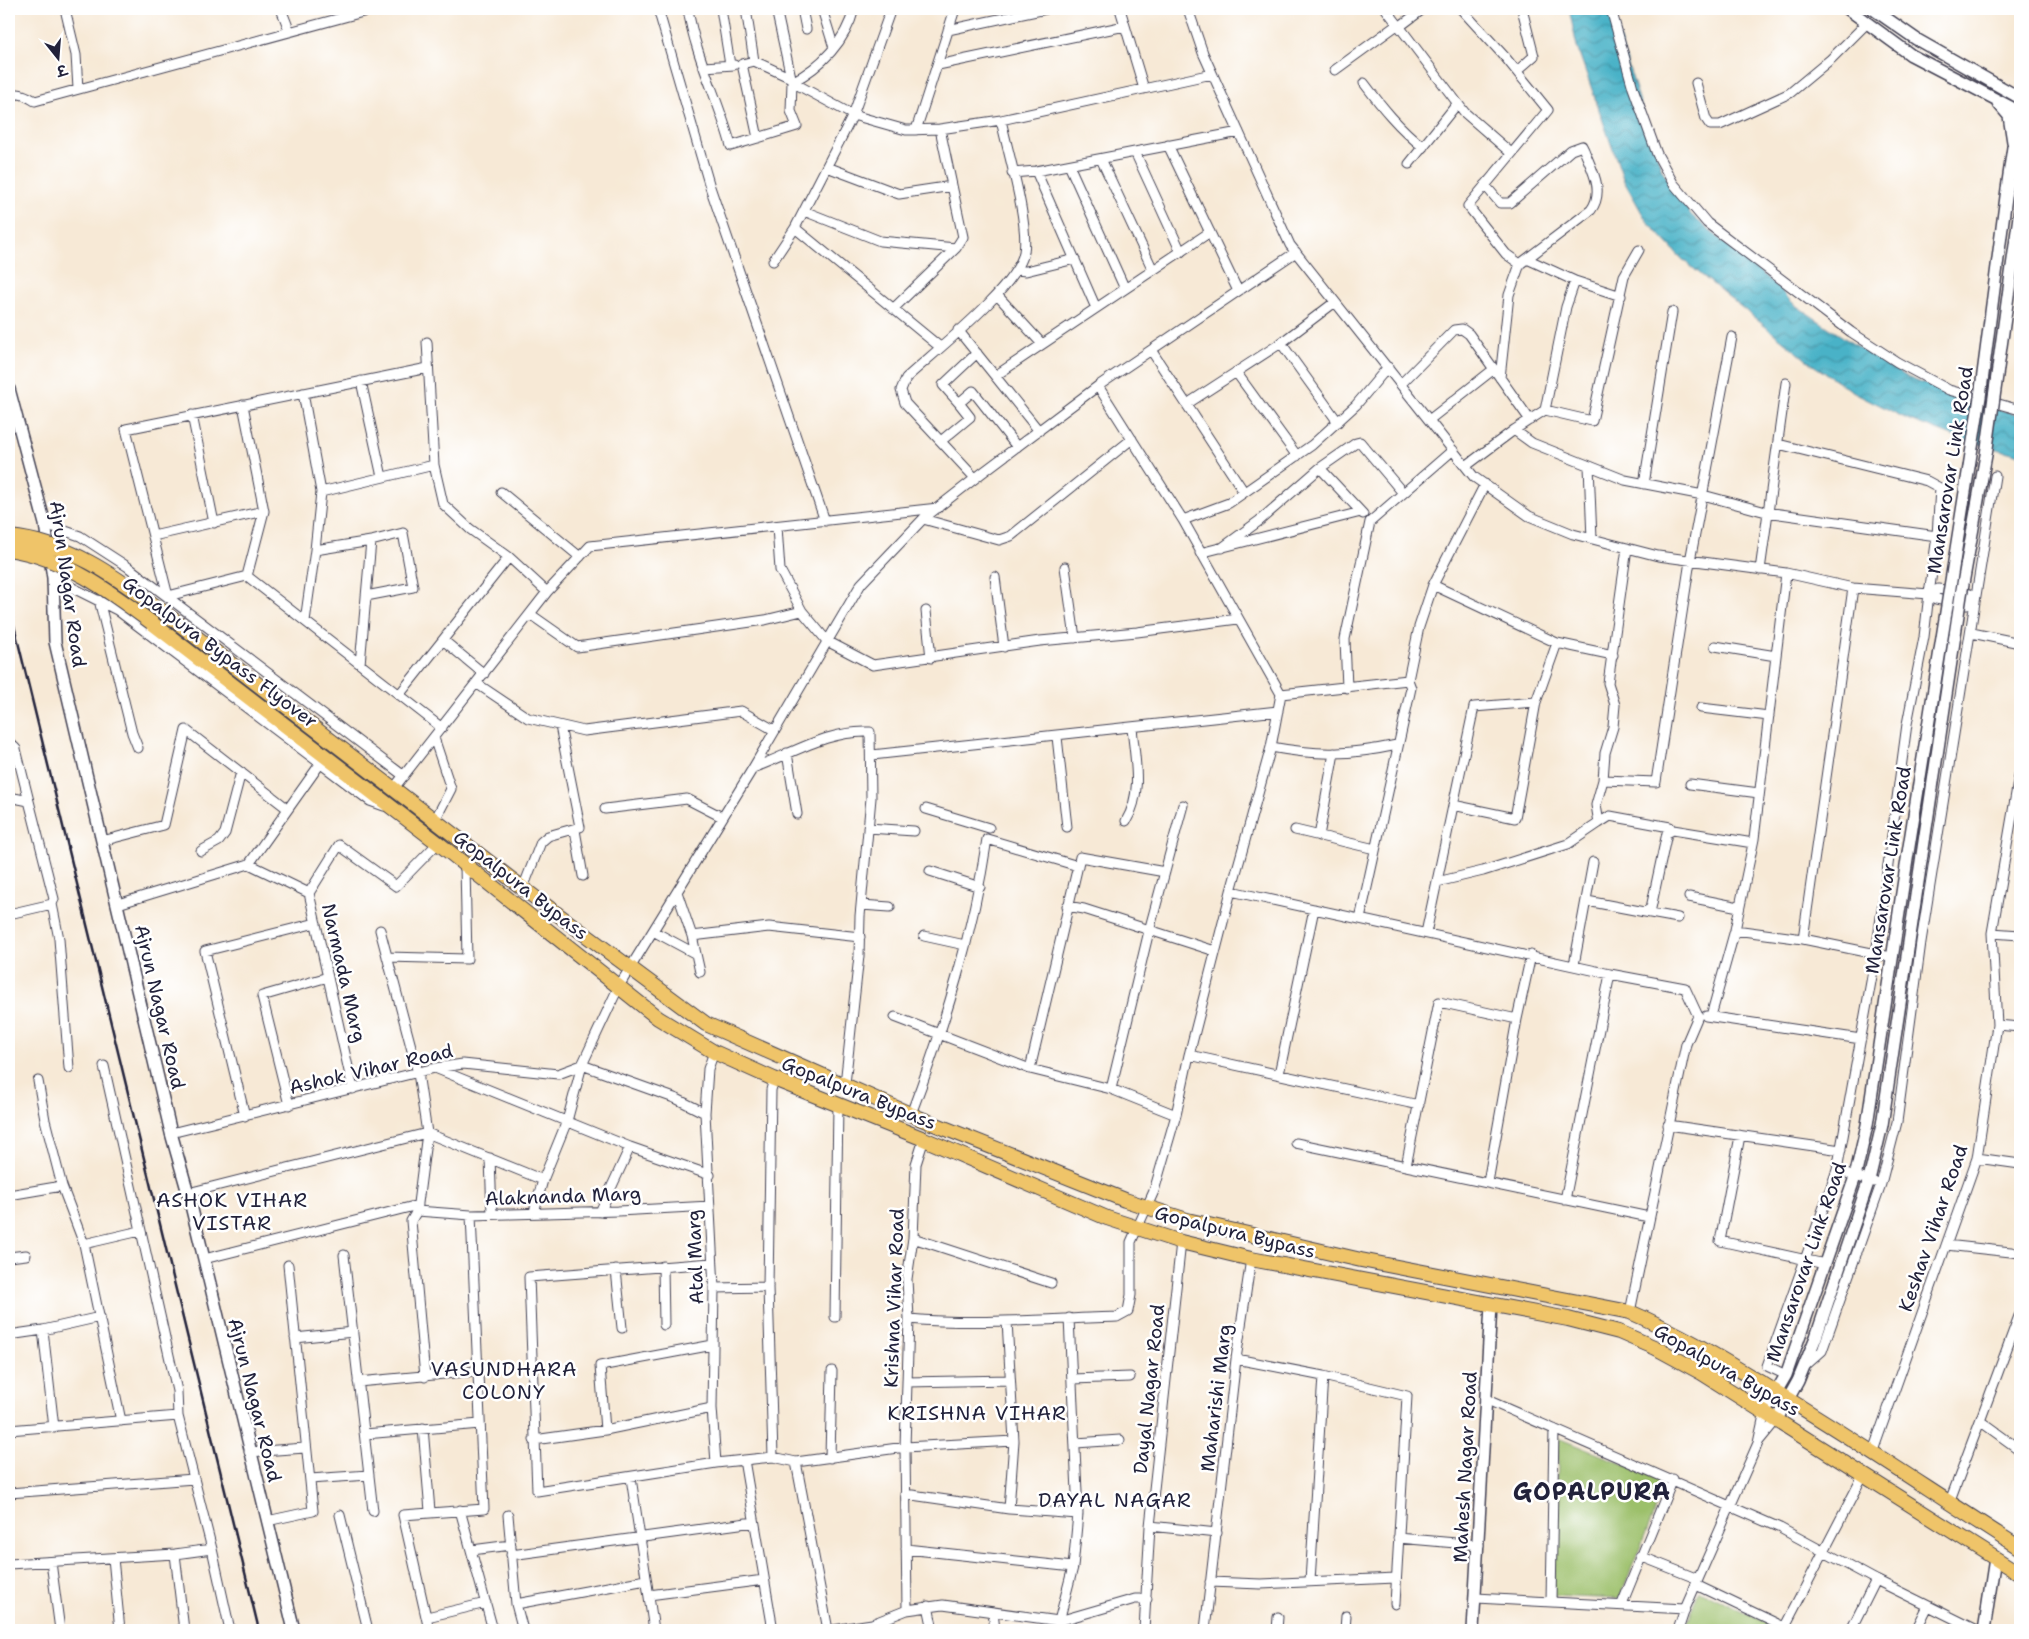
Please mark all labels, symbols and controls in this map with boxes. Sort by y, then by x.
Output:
north arrow [32,32,82,82]
text: उ [53,60,71,81]
street label: Mansarovar Link Road [1921,364,1979,576]
street label: Ajrun Nagar Road [44,499,92,669]
street label: Gopalpura Bypass Flyover [117,570,323,734]
street label: Mansarovar Link Road [1859,764,1917,976]
street label: Gopalpura Bypass [448,824,594,946]
street label: Narmada Marg [316,901,372,1045]
street label: Ajrun Nagar Road [129,922,191,1092]
street label: Ashok Vihar Road [287,1038,455,1100]
street label: Gopalpura Bypass [778,1051,940,1135]
street label: Keshav Vihar Road [1893,1141,1973,1315]
street label: Mansarovar Link Road [1760,1159,1852,1365]
street label: Alaknanda Marg [484,1181,642,1211]
district label: ASHOK VIHAR VISTAR [156,1187,308,1236]
street label: Gopalpura Bypass [1152,1200,1318,1264]
street label: Krishna Vihar Road [878,1208,910,1388]
street label: Atal Marg [681,1209,709,1305]
street label: Dayal Nagar Road [1128,1303,1170,1475]
street label: Ajrun Nagar Road [223,1315,287,1485]
street label: Gopalpura Bypass [1649,1318,1805,1422]
street label: Maharishi Marg [1195,1323,1237,1473]
district label: VASUNDHARA COLONY [431,1356,577,1405]
street label: Mahesh Nagar Road [1448,1371,1482,1563]
district label: KRISHNA VIHAR [887,1400,1067,1426]
district label: GOPALPURA [1513,1476,1671,1508]
district label: DAYAL NAGAR [1038,1487,1192,1513]

